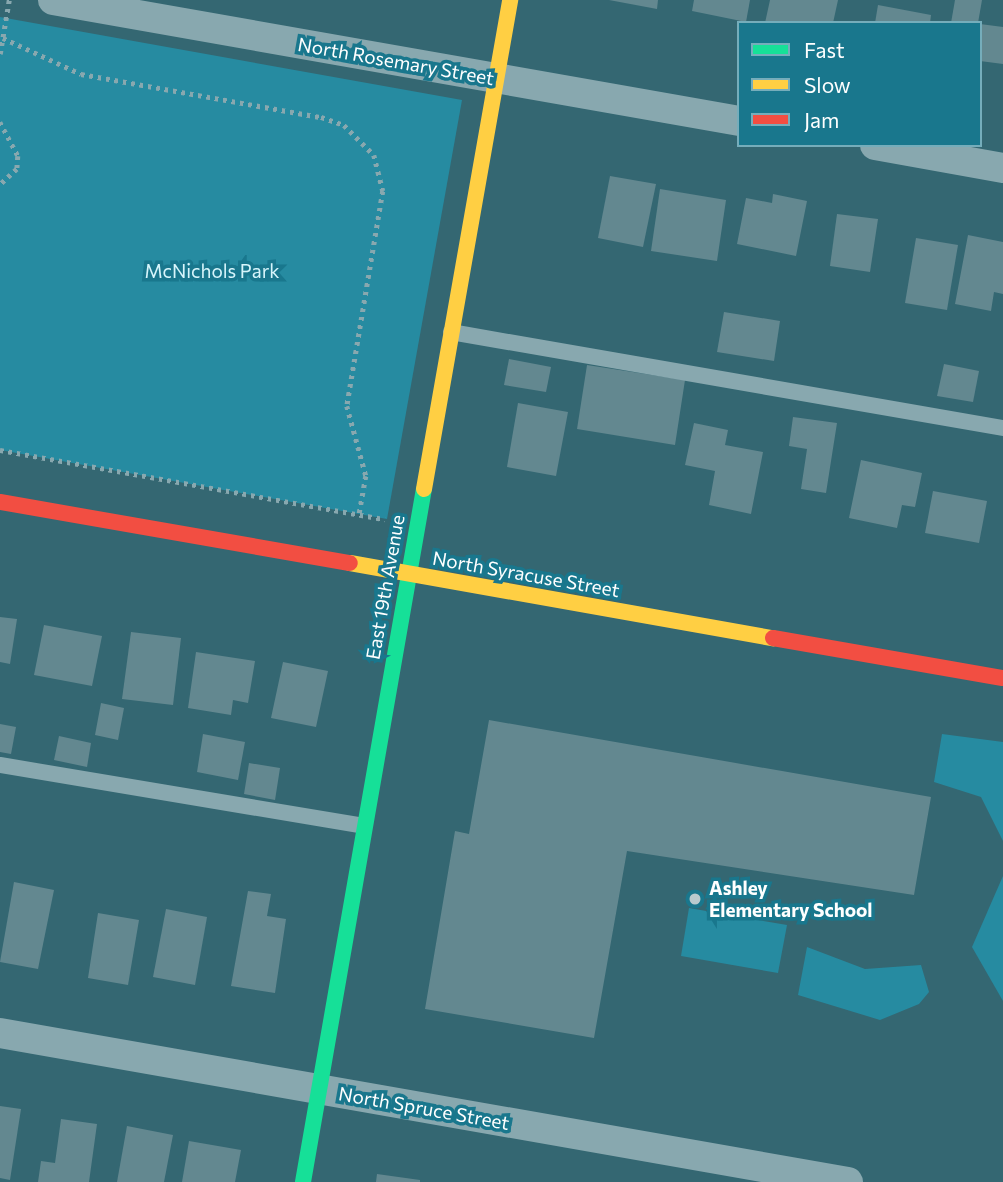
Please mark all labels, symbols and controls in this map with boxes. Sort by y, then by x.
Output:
legend [737,21,982,147]
street label: North Rosemary Street [296,33,496,89]
text: Fast [804,37,845,62]
text: Slow [804,72,851,97]
text: Jam [804,107,839,132]
park label: McNichols Park [144,260,280,282]
street label: East 19th Avenue [361,513,409,661]
street label: North Syracuse Street [431,546,621,602]
place label: Ashley Elementary School [709,877,873,921]
marker: Ashley Elementary School [687,891,703,907]
street label: North Spruce Street [337,1082,511,1134]

